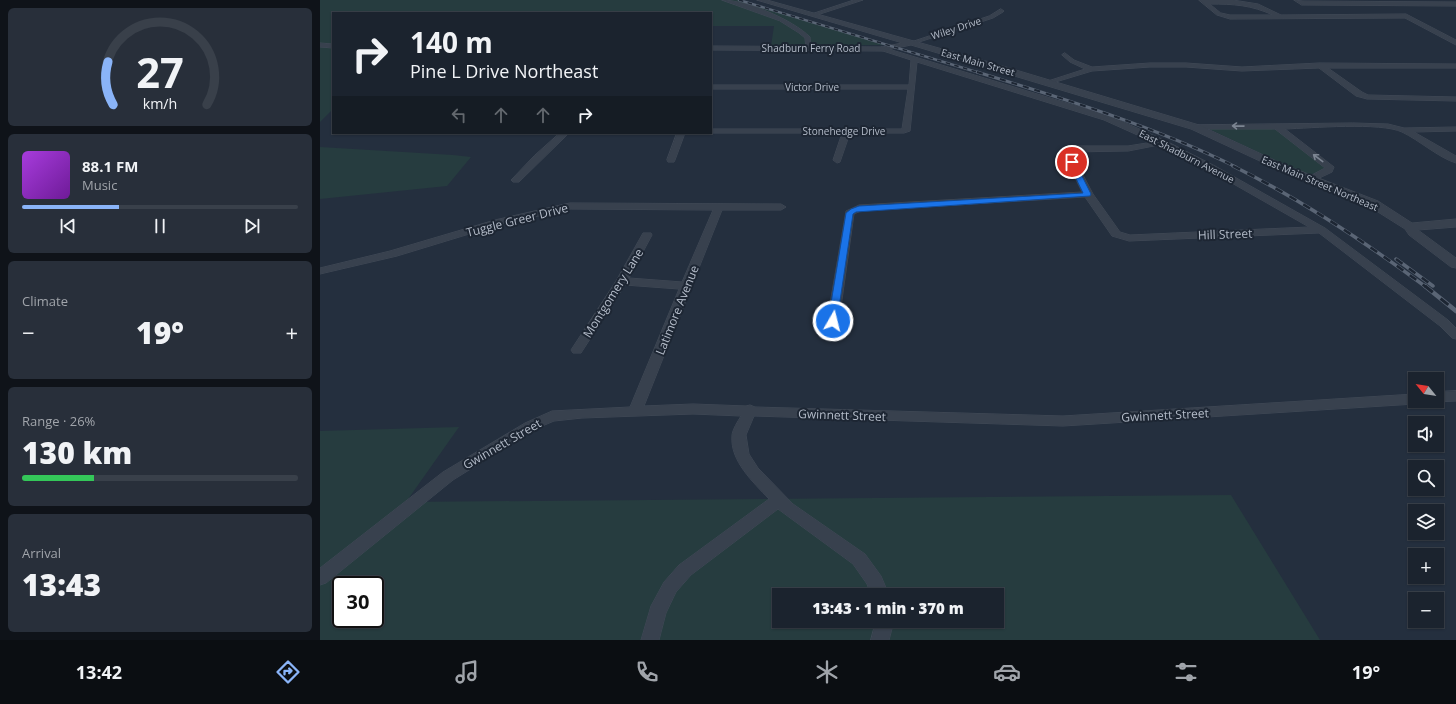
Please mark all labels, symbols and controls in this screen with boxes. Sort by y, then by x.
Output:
street label: Wiley Drive [929,13,983,43]
text: 140 m [410,23,493,61]
icon: right [344,28,396,80]
street label: Shadburn Ferry Road [762,41,860,55]
text: 27 [136,44,184,100]
street label: East Main Street [940,45,1017,79]
text: Pine L Drive Northeast [410,59,598,83]
street label: Victor Drive [785,80,839,94]
text: km/h [143,94,177,113]
icon: left [448,104,470,126]
icon: ahead [490,104,512,126]
icon: ahead [532,104,554,126]
icon: right [574,104,596,126]
one-way arrow [1232,122,1245,130]
street label: Stonehedge Drive [803,124,886,138]
street label: East Shadburn Avenue [1137,126,1237,186]
pin [1055,145,1089,179]
icon: arrive [1061,151,1083,173]
street label: East Main Street Northeast [1260,152,1381,214]
one-way arrow [1312,154,1323,162]
text: 88.1 FM [82,156,138,176]
text: Music [82,176,117,194]
street label: Tuggle Greer Drive [464,199,570,241]
icon: previous [57,215,79,237]
icon: pause [149,215,171,237]
icon: next [241,215,263,237]
street label: Hill Street [1197,225,1253,243]
street label: Montgomery Lane [579,245,647,341]
street label: Latimore Avenue [651,262,703,357]
text: Climate [22,292,68,310]
position arrow [812,300,854,342]
text: 19° [136,312,184,353]
text: − [22,317,35,347]
text: + [285,317,298,347]
north arrow [1408,372,1444,408]
map controls [1408,372,1444,628]
street label: Gwinnett Street [1121,404,1209,426]
street label: Gwinnett Street [798,405,886,425]
text: Range · 26% [22,412,95,430]
street label: Gwinnett Street [460,415,544,473]
button: sound [1408,416,1444,452]
text: 130 km [22,432,132,473]
button: search [1408,460,1444,496]
button: layers [1408,504,1444,540]
text: Arrival [22,544,61,562]
button: + [1408,548,1444,584]
text: 13:43 [22,564,101,605]
speed limit sign: 30 [332,576,384,628]
button: − [1408,592,1444,628]
text: 13:43 · 1 min · 370 m [812,598,964,618]
icon: directions [274,658,302,686]
icon: music [453,658,481,686]
icon: phone [633,658,661,686]
icon: climate [813,658,841,686]
icon: car [993,658,1021,686]
icon: filters [1172,658,1200,686]
text: 13:42 [76,660,122,684]
text: 19° [1352,660,1380,684]

